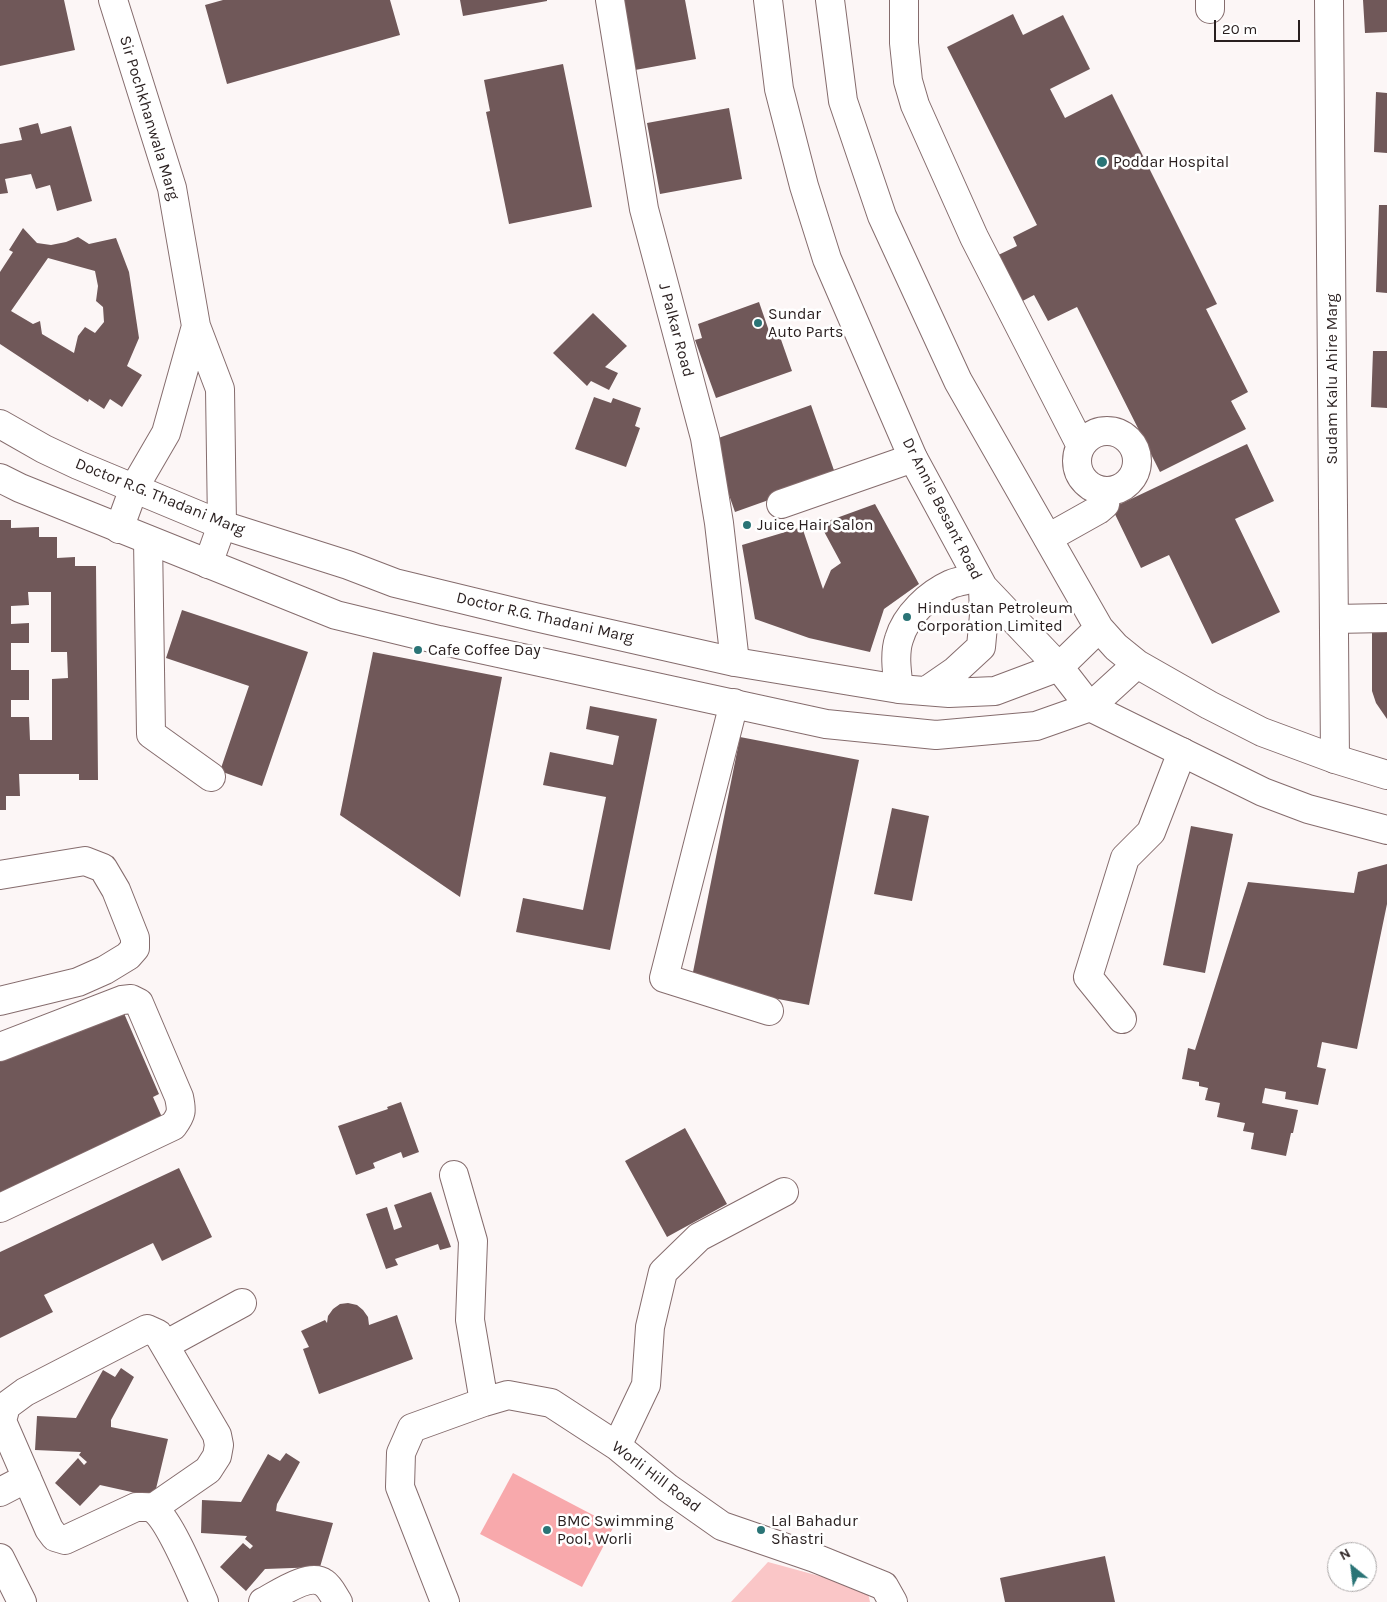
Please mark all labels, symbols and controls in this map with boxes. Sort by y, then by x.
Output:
scale bar [1217,10,1303,42]
text: 20 m [1222,20,1257,38]
street label: Sir Pochkhanwala Marg [115,33,183,203]
place label: Poddar Hospital [1113,152,1229,172]
marker: Poddar Hospital [1095,155,1109,169]
street label: J Palkar Road [654,281,698,379]
street label: Sudam Kalu Ahire Marg [1322,293,1342,465]
place label: Sundar Auto Parts [768,304,843,342]
marker: Sundar Auto Parts [752,317,764,329]
street label: Dr Annie Besant Road [898,435,986,583]
street label: Doctor R.G. Thadani Marg [72,454,248,540]
place label: Juice Hair Salon [757,515,873,535]
marker: Juice Hair Salon [741,519,753,531]
street label: Doctor R.G. Thadani Marg [454,588,636,648]
place label: Hindustan Petroleum Corporation Limited [917,598,1073,636]
marker: Hindustan Petroleum Corporation Limited [901,611,913,623]
place label: Cafe Coffee Day [428,640,541,660]
marker: Cafe Coffee Day [412,644,424,656]
street label: Worli Hill Road [608,1437,704,1517]
place label: BMC Swimming Pool, Worli [557,1511,674,1549]
place label: Lal Bahadur Shastri [771,1511,858,1549]
marker: BMC Swimming Pool, Worli [541,1524,553,1536]
marker: Lal Bahadur Shastri [755,1524,767,1536]
north arrow [1327,1542,1377,1592]
text: N [1336,1544,1353,1564]

